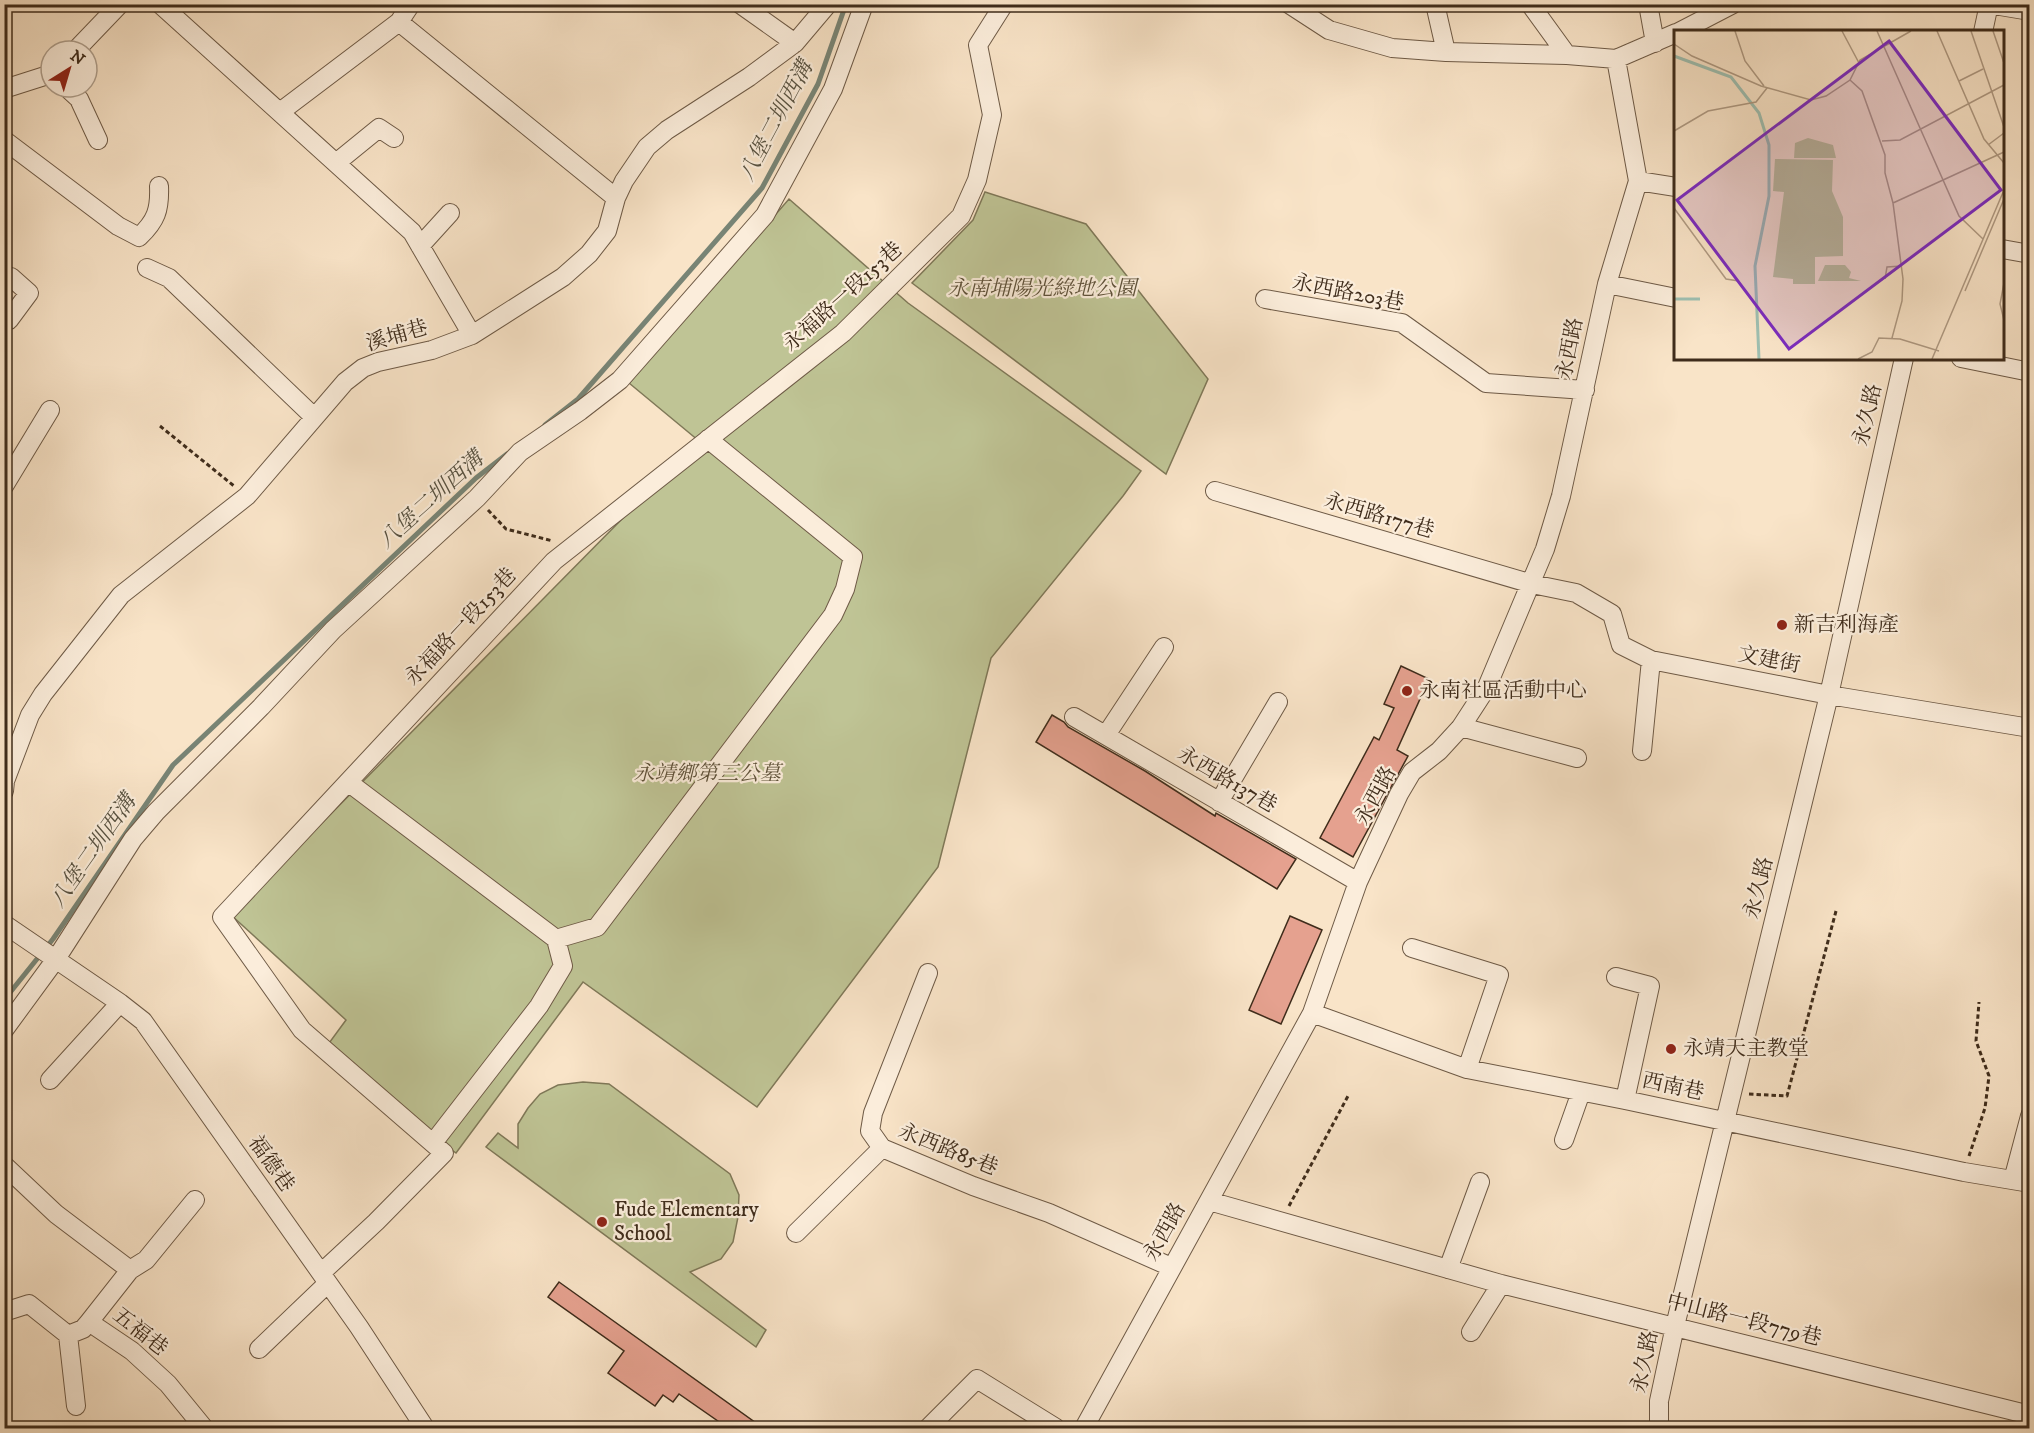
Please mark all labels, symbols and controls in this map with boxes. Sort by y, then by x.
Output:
inset map [1674,30,2004,360]
north arrow [39,39,99,99]
text: N [66,46,89,70]
water label: 八堡二圳西溝 [733,54,820,186]
street label: 永福路一段153巷 [778,237,908,357]
street label: 永西路203巷 [1290,269,1406,317]
park label: 永南埔陽光綠地公園 [948,276,1139,302]
street label: 溪埔巷 [363,315,431,357]
street label: 永西路 [1551,316,1589,382]
street label: 永久路 [1848,381,1888,449]
water label: 八堡二圳西溝 [373,444,491,554]
street label: 永西路177巷 [1321,488,1437,544]
street label: 永福路一段153巷 [400,563,522,691]
place label: 新吉利海產 [1794,612,1899,638]
marker: 新吉利海產 [1775,618,1789,632]
street label: 文建街 [1736,641,1802,679]
place label: 永南社區活動中心 [1419,678,1587,704]
marker: 永南社區活動中心 [1400,684,1414,698]
street label: 永西路137巷 [1173,741,1281,819]
park label: 永靖鄉第三公墓 [634,761,783,787]
street label: 永西路 [1350,762,1402,830]
water label: 八堡二圳西溝 [44,787,144,913]
street label: 永久路 [1739,854,1779,922]
place label: 永靖天主教堂 [1683,1036,1809,1062]
marker: 永靖天主教堂 [1664,1042,1678,1056]
street label: 西南巷 [1639,1068,1707,1106]
street label: 永西路85巷 [894,1118,1002,1182]
street label: 福德巷 [242,1131,300,1197]
place label: Fude Elementary School [614,1197,760,1247]
street label: 永西路 [1138,1198,1192,1266]
marker: Fude Elementary School [595,1215,609,1229]
street label: 中山路一段779巷 [1664,1288,1824,1352]
street label: 五福巷 [107,1302,173,1362]
street label: 永久路 [1626,1329,1664,1395]

